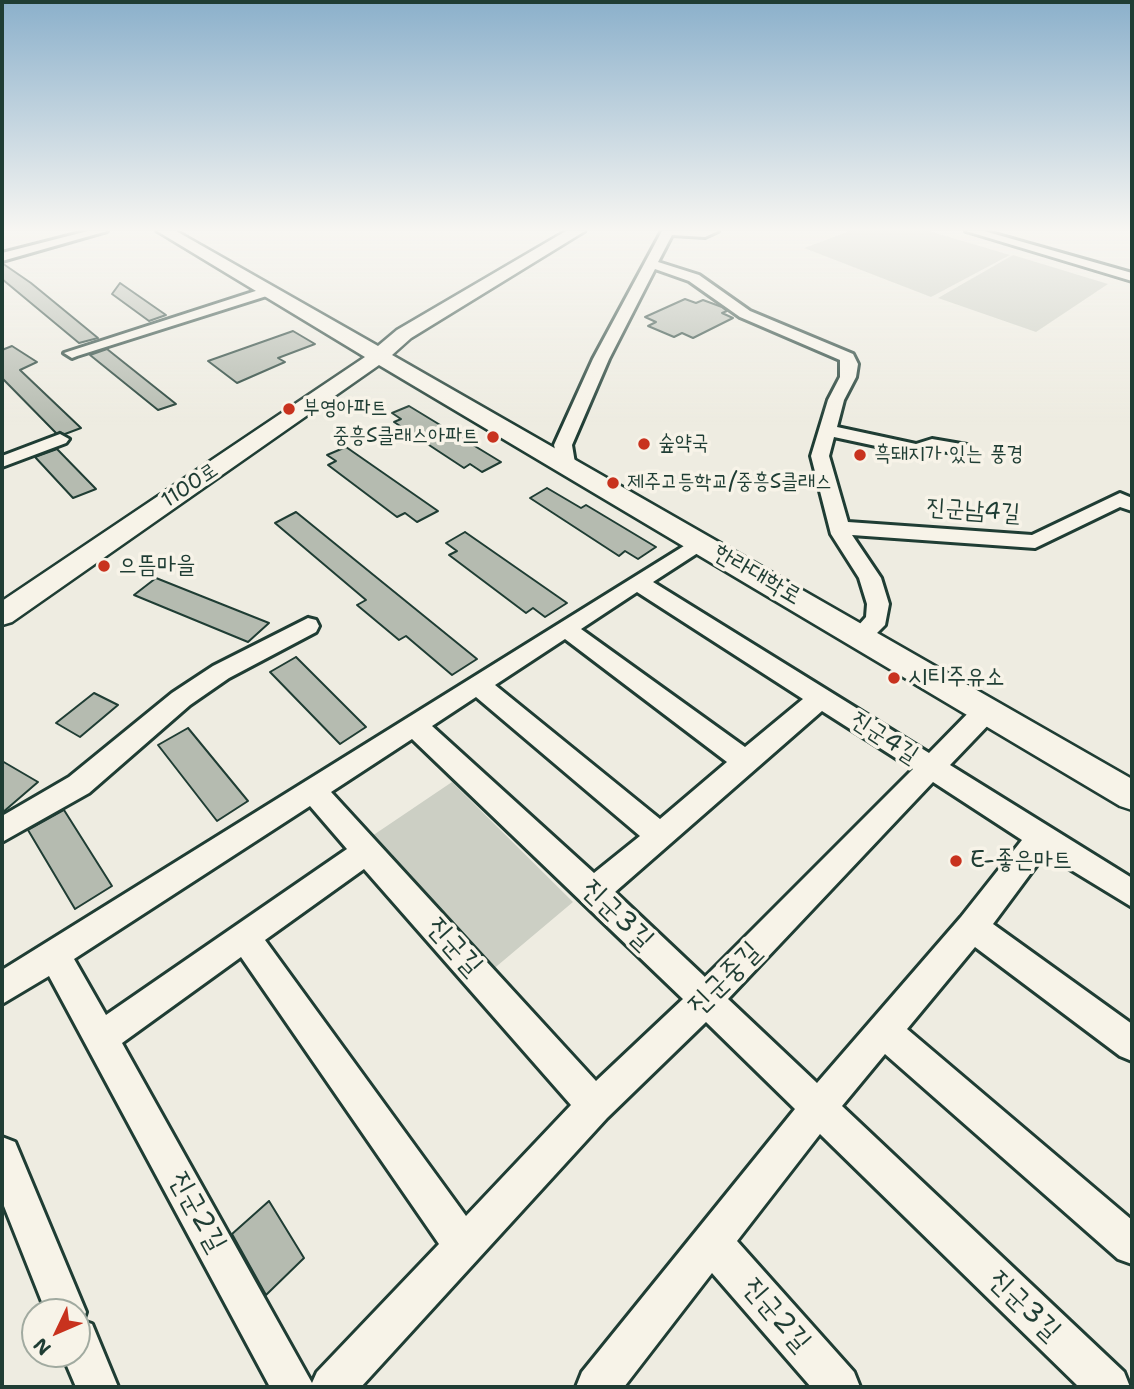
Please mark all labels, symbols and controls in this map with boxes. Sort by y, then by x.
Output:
place label: 부영아파트 [303,396,387,422]
marker: 부영아파트 [281,401,297,417]
place label: 중흥S클래스아파트 [332,424,479,450]
marker: 중흥S클래스아파트 [485,429,501,445]
place label: 숲약국 [658,431,709,457]
marker: 숲약국 [636,436,652,452]
place label: 흑돼지가 있는 풍경 [874,442,1024,468]
marker: 흑돼지가 있는 풍경 [852,447,868,463]
street label: 1100로 [157,458,223,514]
place label: 제주고등학교/중흥S클래스 [627,470,832,496]
marker: 제주고등학교/중흥S클래스 [605,475,621,491]
street label: 진군남4길 [925,493,1021,529]
street label: 한라대학로 [708,538,806,612]
place label: 으뜸마을 [118,552,195,580]
marker: 으뜸마을 [96,558,112,574]
place label: 시티주유소 [908,664,1005,692]
marker: 시티주유소 [886,670,902,686]
street label: 진군4길 [845,706,923,770]
place label: E-좋은마트 [970,847,1072,875]
marker: E-좋은마트 [948,853,964,869]
street label: 진군3길 [574,873,660,957]
street label: 진군길 [419,911,489,983]
street label: 진군중길 [681,935,769,1023]
street label: 진군2길 [161,1166,233,1258]
street label: 진군3길 [981,1264,1067,1348]
street label: 진군2길 [735,1271,817,1359]
north arrow [21,1298,91,1368]
text: N [28,1332,56,1361]

